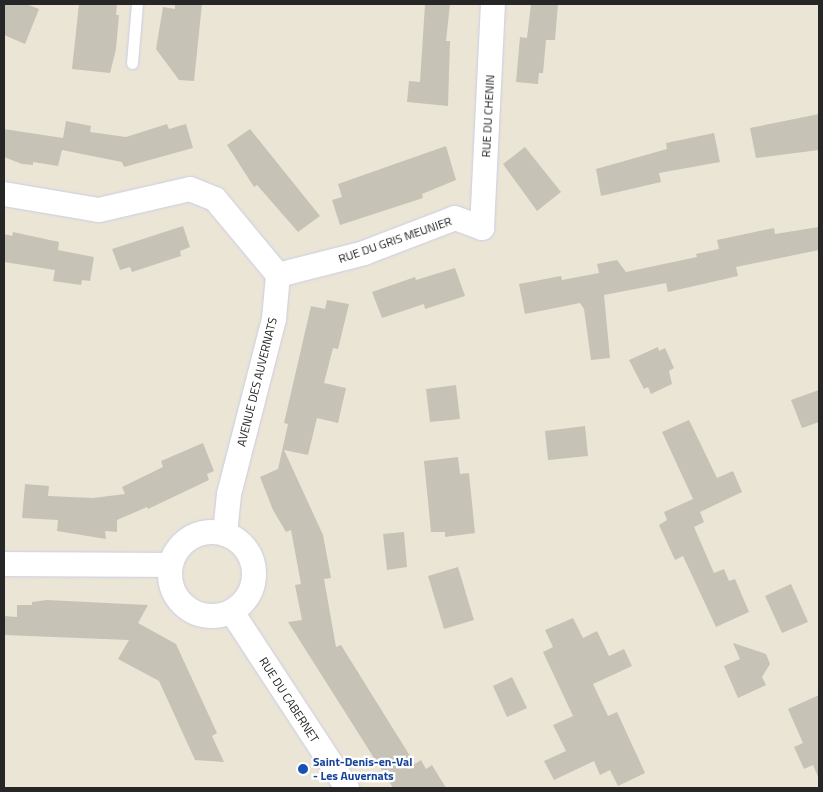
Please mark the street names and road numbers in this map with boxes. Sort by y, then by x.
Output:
street label: RUE DU CHENIN [479,74,497,158]
street label: RUE DU GRIS MEUNIER [336,214,454,266]
street label: AVENUE DES AUVERNATS [234,316,280,448]
street label: RUE DU CABERNET [256,655,322,745]

